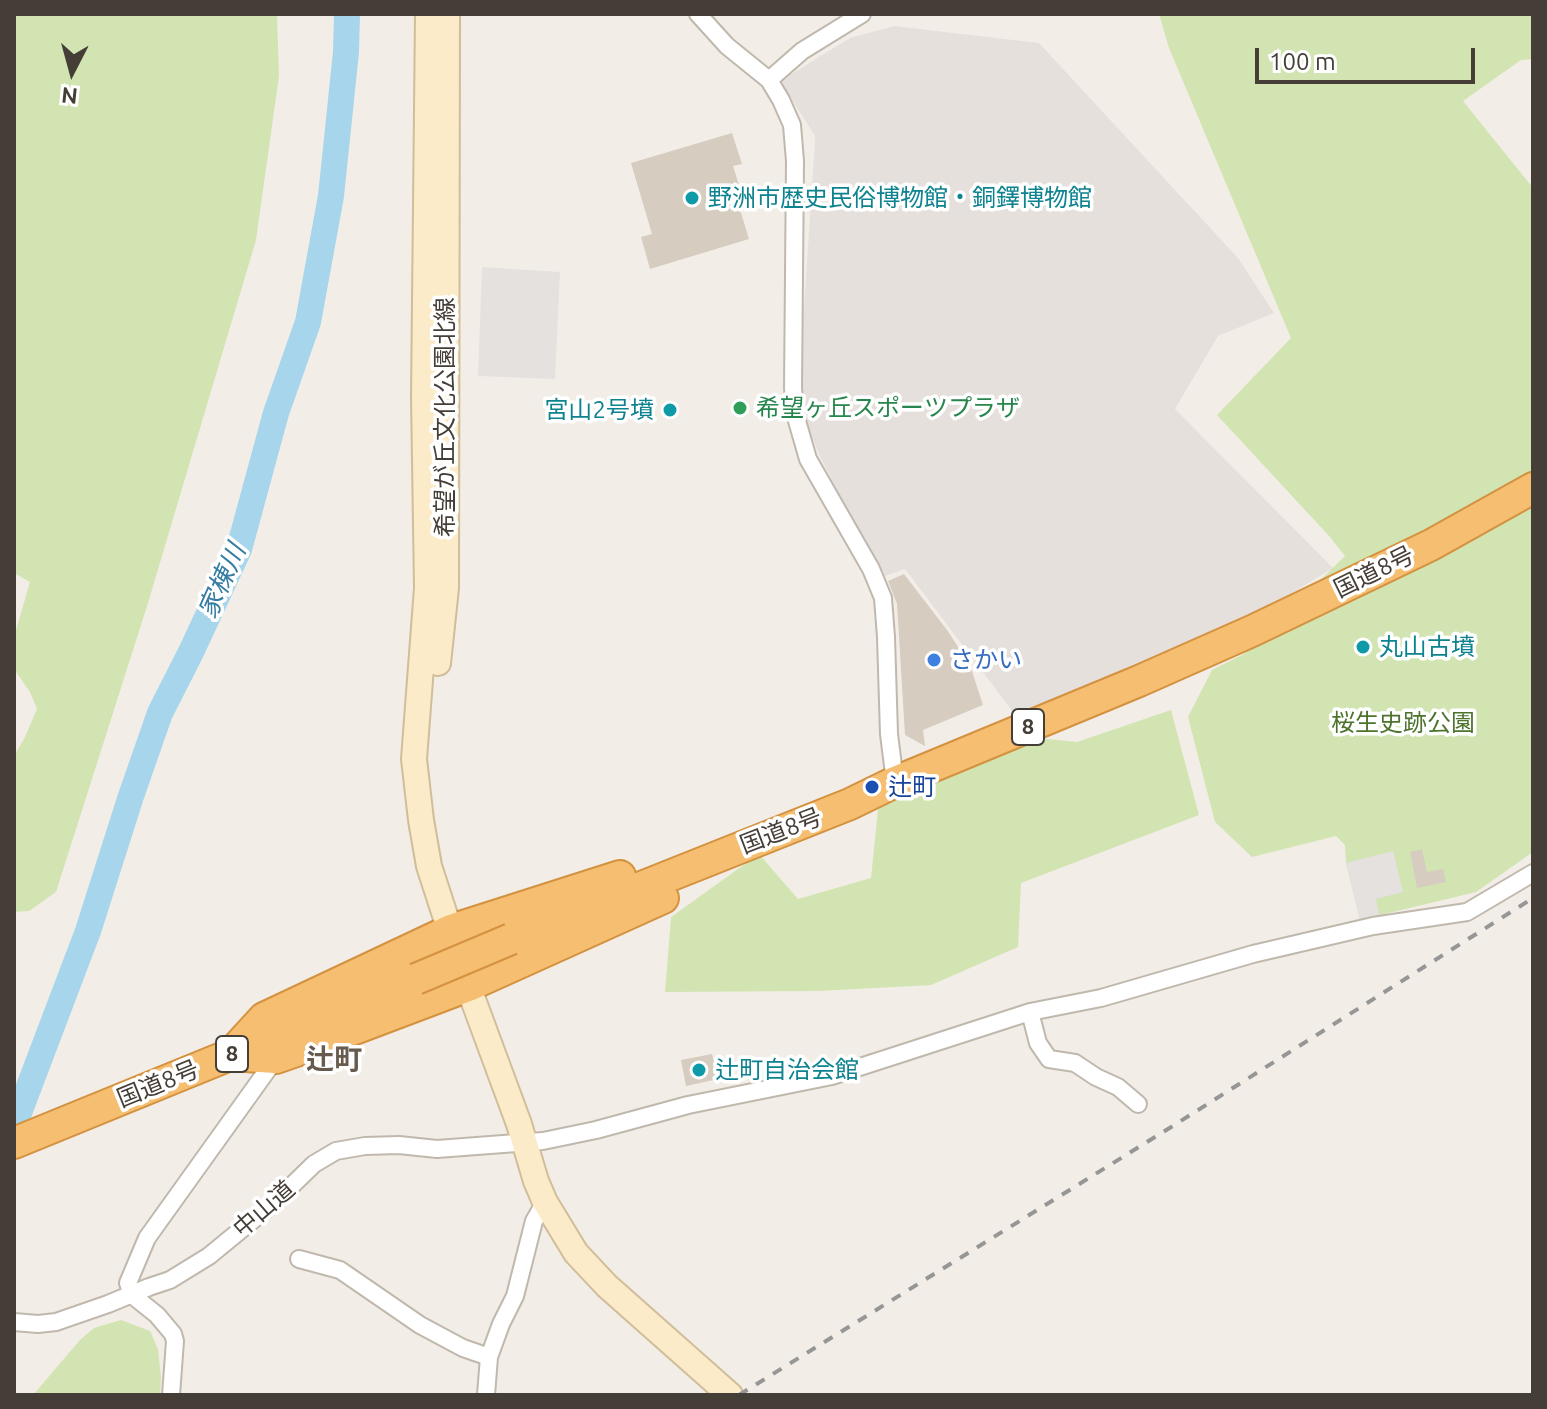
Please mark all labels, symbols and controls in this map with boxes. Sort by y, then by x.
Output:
north arrow [32,32,112,112]
scale bar [1259,32,1479,82]
text: 100 m [1269,48,1336,75]
text: N [60,83,79,110]
place label: 野洲市歴史民俗博物館・銅鐸博物館 [708,184,1092,212]
marker: 野洲市歴史民俗博物館・銅鐸博物館 [683,189,701,207]
street label: 希望が丘文化公園北線 [431,297,459,537]
place label: 希望ヶ丘スポーツプラザ [756,394,1020,422]
place label: 宮山2号墳 [544,396,654,424]
marker: 希望ヶ丘スポーツプラザ [731,399,749,417]
marker: 宮山2号墳 [661,401,679,419]
water label: 家棟川 [192,539,252,623]
street label: 国道8号 [1329,540,1419,604]
place label: 丸山古墳 [1379,633,1475,661]
marker: 丸山古墳 [1354,638,1372,656]
place label: さかい [950,646,1022,674]
marker: さかい [925,651,943,669]
road number: 8 [1012,709,1044,745]
park label: 桜生史跡公園 [1331,709,1475,737]
place label: 辻町 [888,773,936,801]
marker: 辻町 [863,778,881,796]
street label: 国道8号 [736,802,826,860]
road number: 8 [216,1036,248,1072]
district label: 辻町 [306,1043,362,1077]
street label: 国道8号 [113,1055,203,1113]
place label: 辻町自治会館 [715,1056,859,1084]
marker: 辻町自治会館 [690,1061,708,1079]
street label: 中山道 [227,1175,301,1243]

